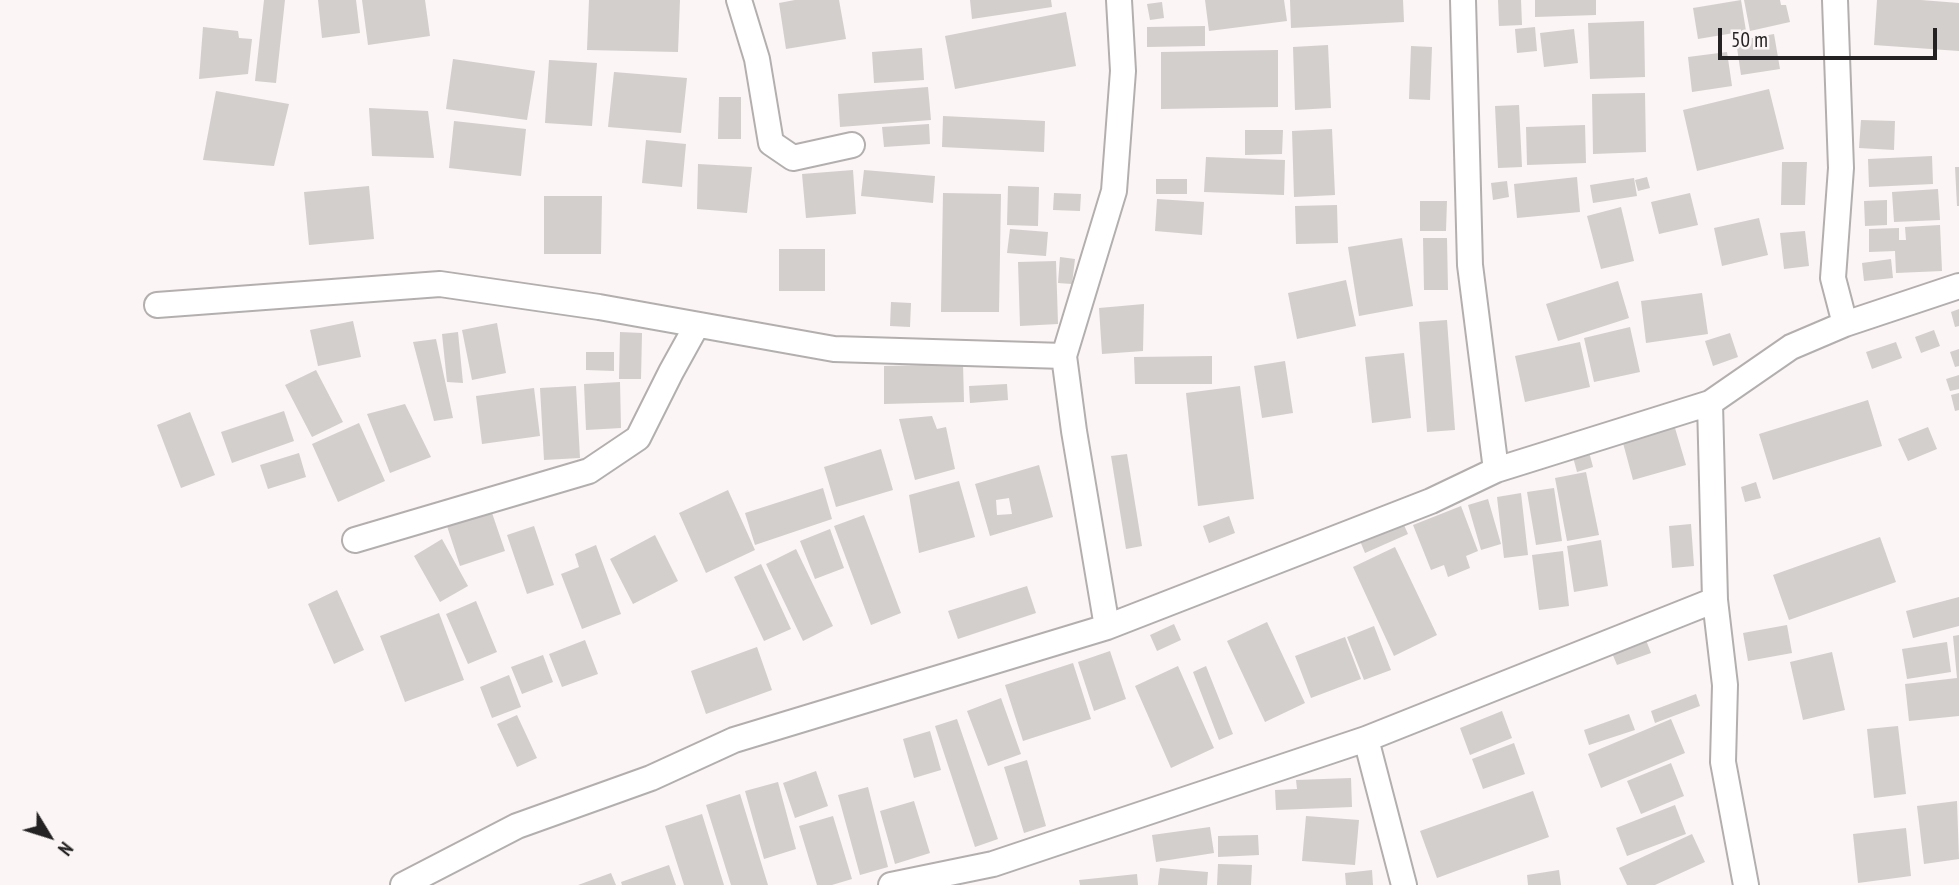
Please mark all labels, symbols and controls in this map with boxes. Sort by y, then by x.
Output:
scale bar [1721,14,1940,58]
text: 50 m [1731,26,1768,53]
north arrow [14,801,84,871]
text: N [53,837,78,860]

